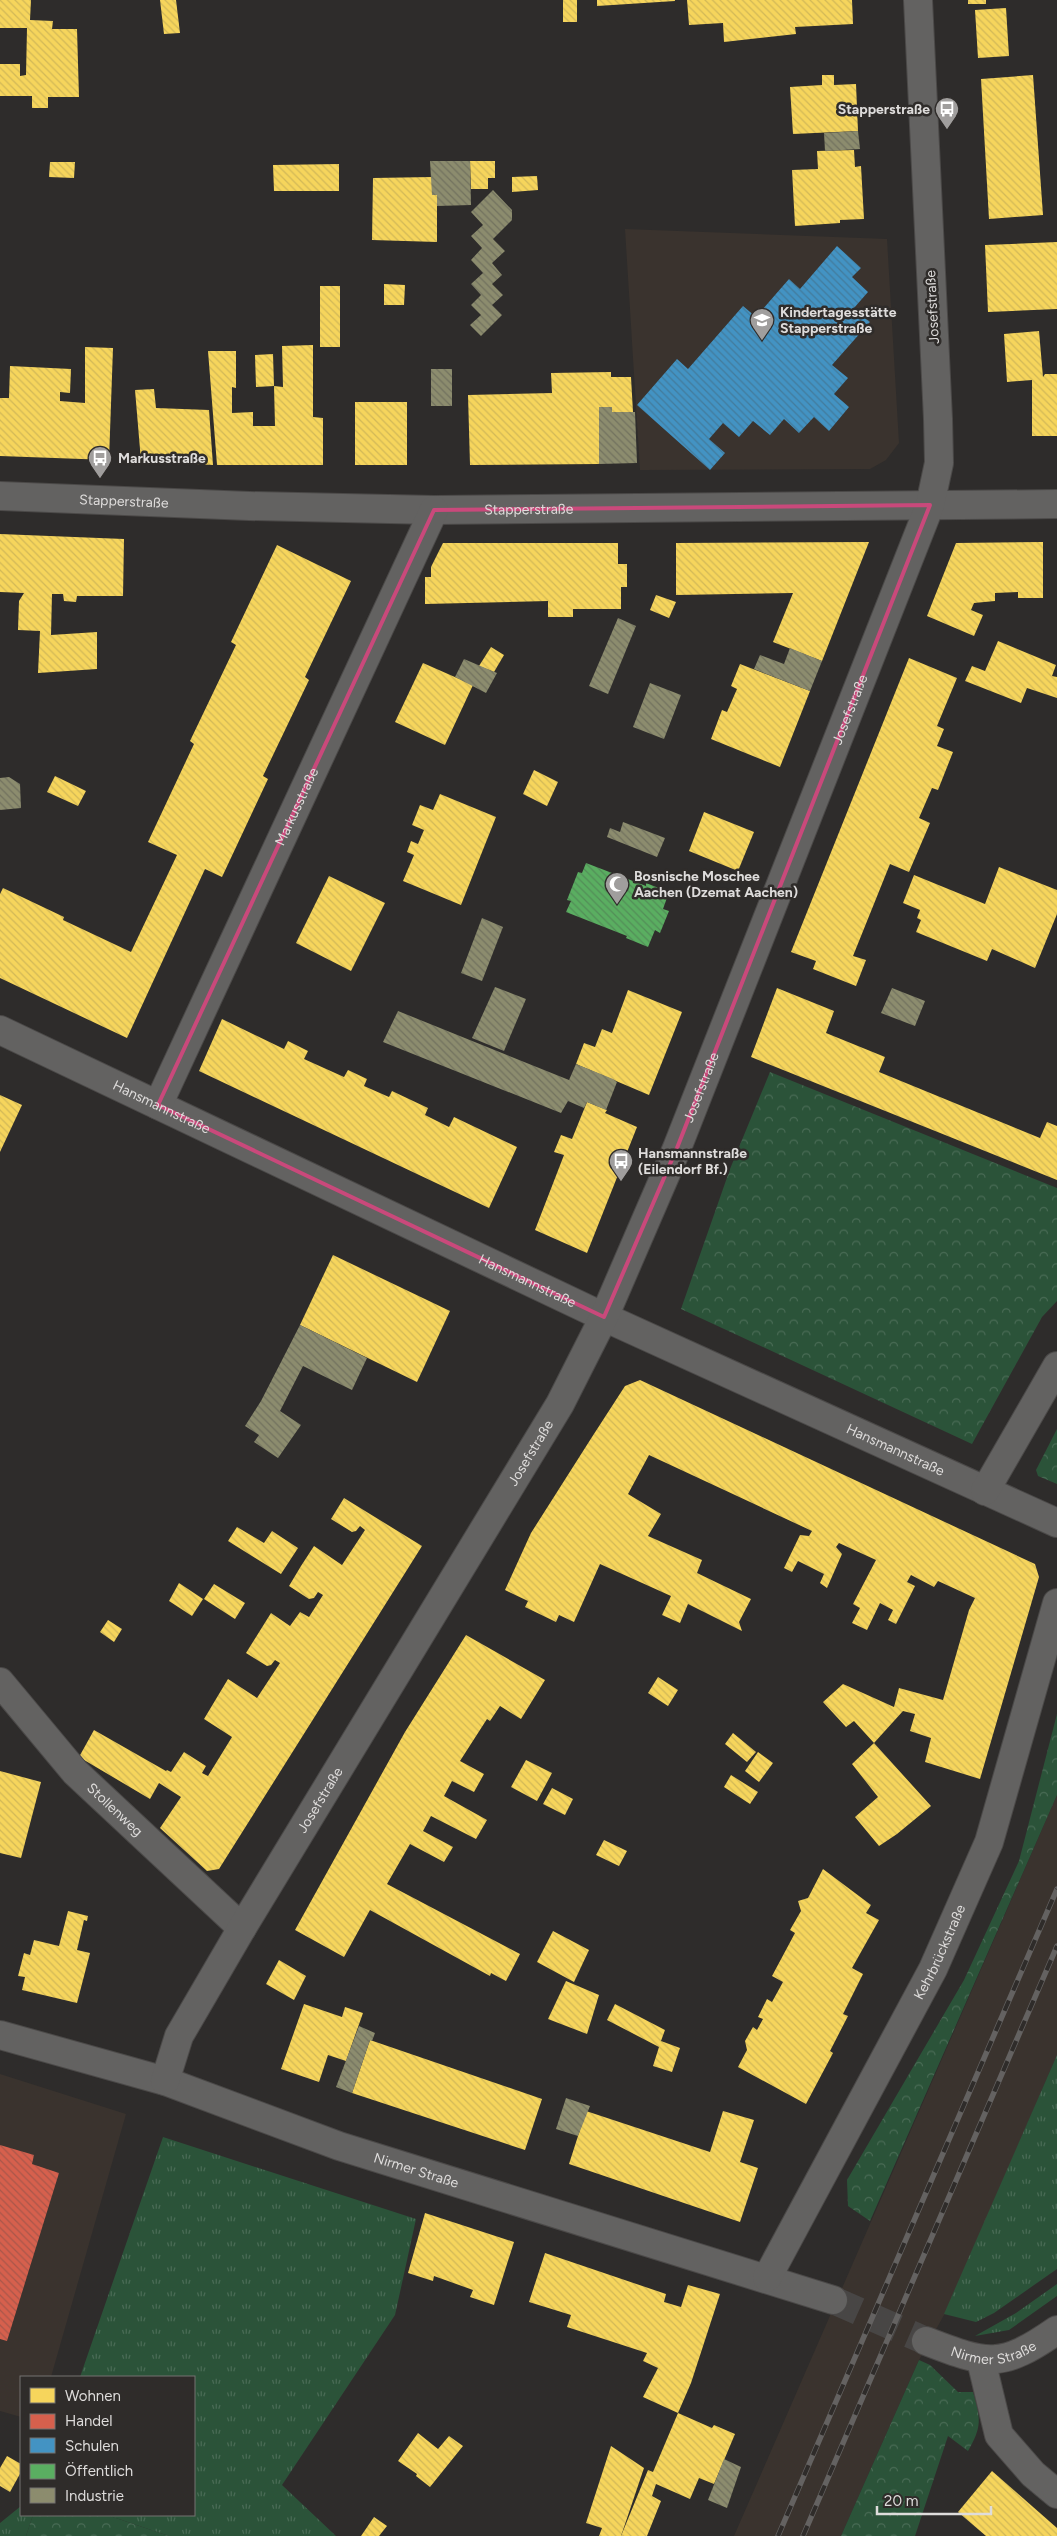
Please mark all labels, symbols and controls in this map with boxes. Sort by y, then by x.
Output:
bus stop icon: Stapperstraße [934,96,960,130]
place label: Stapperstraße [838,101,930,118]
street label: Josefstraße [922,269,943,344]
place label: Kindertagesstätte Stapperstraße [780,304,897,337]
school or university icon: Kindertagesstätte Stapperstraße [749,307,775,341]
bus stop icon: Markusstraße [87,445,113,479]
place label: Markusstraße [118,450,206,467]
street label: Stapperstraße [79,491,169,512]
street label: Stapperstraße [484,501,574,519]
street label: Josefstraße [829,672,872,747]
street label: Markusstraße [271,765,322,848]
place label: Bosnische Moschee Aachen (Dzemat Aachen) [634,868,798,901]
mosque icon: Bosnische Moschee Aachen (Dzemat Aachen) [604,871,630,905]
street label: Josefstraße [680,1050,723,1125]
street label: Hansmannstraße [110,1077,213,1138]
place label: Hansmannstraße (Eilendorf Bf.) [638,1145,747,1178]
bus stop icon: Hansmannstraße (Eilendorf Bf.) [608,1148,634,1182]
street label: Hansmannstraße [476,1251,579,1312]
street label: Josefstraße [504,1417,557,1489]
street label: Hansmannstraße [844,1420,947,1480]
street label: Josefstraße [294,1764,347,1836]
street label: Stollenweg [83,1780,146,1840]
street label: Kehrbrückstraße [910,1902,970,2003]
street label: Nirmer Straße [372,2149,461,2192]
street label: Nirmer Straße [948,2337,1040,2368]
legend [20,2376,195,2516]
text: Wohnen [65,2387,121,2405]
text: Handel [65,2412,113,2430]
text: Schulen [65,2437,119,2455]
text: Öffentlich [65,2462,133,2480]
scale bar [877,2484,991,2516]
text: Industrie [65,2487,124,2505]
text: 20 m [884,2492,918,2510]

